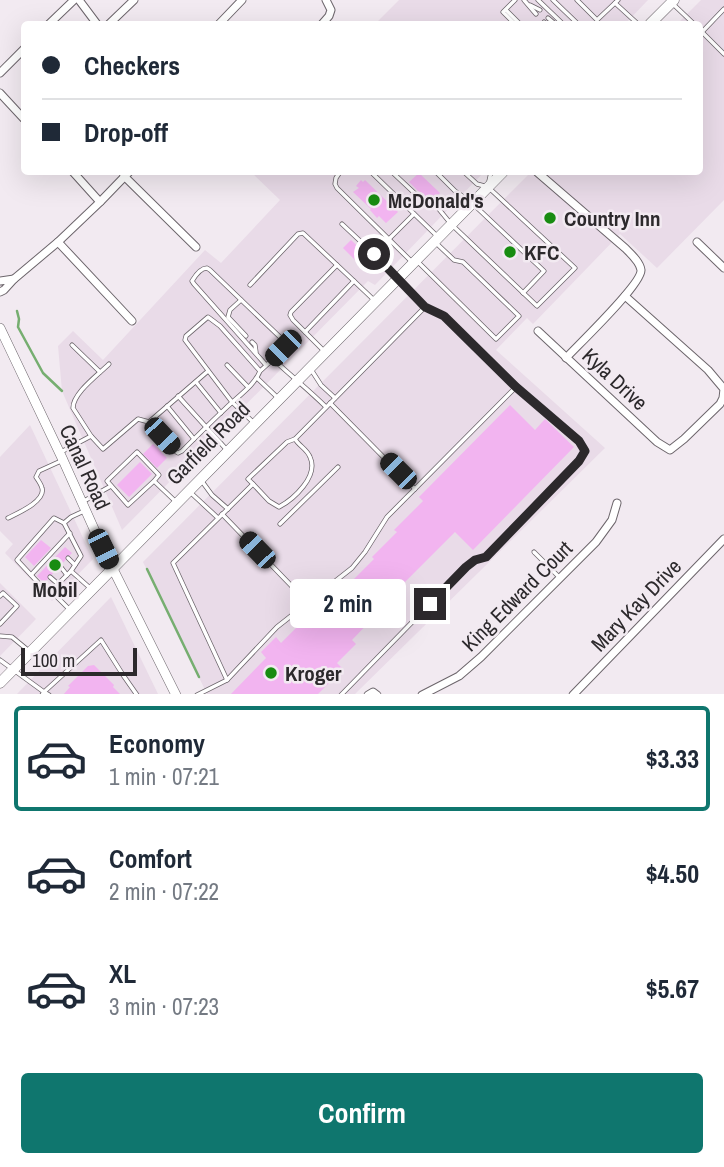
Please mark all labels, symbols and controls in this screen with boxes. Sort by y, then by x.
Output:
text: Checkers [84,48,180,83]
text: Drop-off [84,115,168,150]
place label: McDonald's [388,186,484,215]
marker: McDonald's [366,192,382,208]
place label: Country Inn [564,204,661,233]
marker: Country Inn [542,210,558,226]
route start [358,238,390,270]
place label: KFC [524,238,559,267]
marker: KFC [502,244,518,260]
car [261,326,306,370]
street label: Kyla Drive [576,341,654,417]
street label: Garfield Road [160,395,256,491]
car [140,413,185,459]
street label: Canal Road [53,420,117,514]
car [376,449,421,493]
car [85,526,122,572]
car [235,528,280,572]
street label: King Edward Court [455,534,579,658]
street label: Mary Kay Drive [584,552,688,658]
marker: Mobil [47,557,63,573]
place label: Mobil [33,575,77,604]
callout: 2 min [290,580,406,628]
text: 2 min [323,588,373,619]
route end [414,588,446,620]
scale bar [21,646,136,677]
text: 100 m [32,647,75,673]
place label: Kroger [285,659,342,688]
marker: Kroger [263,665,279,681]
text: Economy [109,726,205,761]
icon: car [25,727,88,790]
text: $3.33 [646,741,699,776]
text: 1 min · 07:21 [109,761,219,792]
text: Comfort [109,841,192,876]
icon: car [25,842,88,905]
text: $4.50 [646,856,699,891]
text: 2 min · 07:22 [109,876,219,907]
text: XL [109,956,136,991]
icon: car [25,957,88,1020]
text: $5.67 [646,971,699,1006]
text: 3 min · 07:23 [109,991,219,1022]
button: Confirm [21,1073,703,1153]

